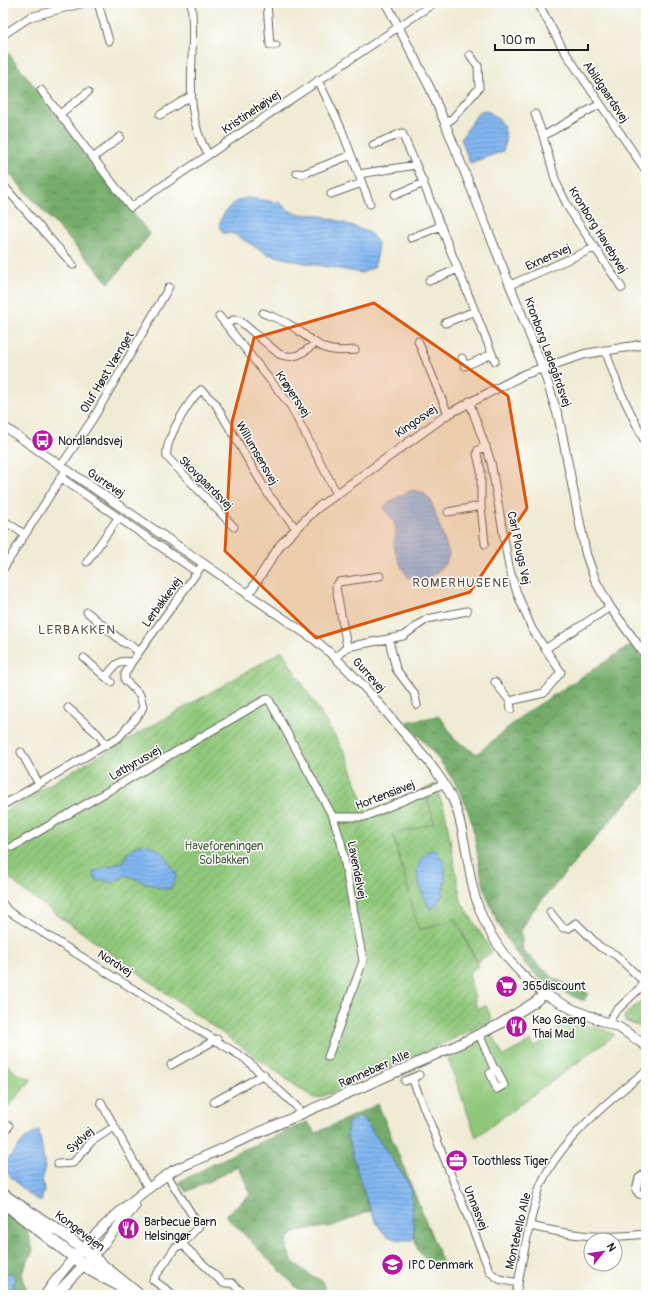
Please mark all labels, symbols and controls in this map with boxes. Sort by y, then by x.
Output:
scale bar [495,26,588,52]
text: 100 m [501,33,536,48]
street label: Abildgaardsvej [580,59,632,126]
street label: Kristinehøjvej [219,87,284,138]
street label: Kronborg Havebyvej [565,184,630,277]
street label: Exnersvej [523,241,573,274]
street label: Kronborg Ladegårdsvej [521,295,574,409]
street label: Oluf Høst Vænget [77,329,138,416]
street label: Krøyersvej [272,368,314,420]
street label: Kingosvej [392,401,440,441]
street label: Willumsensvej [232,419,281,488]
bus stop icon: Nordlandsvej [29,428,55,454]
place label: Nordlandsvej [58,434,123,449]
street label: Skovgaardsvej [175,453,236,514]
street label: Gurrevej [84,465,128,502]
street label: Carl Plougs Vej [503,510,534,586]
street label: Lerbakkevej [139,574,186,630]
district label: ROMERHUSENE [412,575,510,591]
district label: LERBAKKEN [38,622,116,638]
street label: Gurrevej [349,655,389,696]
street label: Lathyrusvej [107,742,164,784]
street label: Hortensiavej [353,777,417,814]
park label: Haveforeningen Solbakken [185,839,264,868]
street label: Lavendelvej [344,840,370,901]
street label: Nordvej [94,947,135,980]
supermarket icon: 365discount [494,973,520,999]
place label: 365discount [522,979,586,994]
place label: Kao Gaeng Thai Mad [532,1013,586,1042]
restaurant icon: Kao Gaeng Thai Mad [503,1014,529,1040]
street label: Rønnebær Alle [336,1047,412,1092]
street label: Sydvej [63,1124,97,1157]
office icon: Toothless Tiger [444,1148,470,1174]
place label: Toothless Tiger [472,1154,549,1169]
street label: Unnasvej [460,1184,491,1233]
street label: Montebello Alle [502,1191,535,1271]
street label: Kongevejen [52,1208,108,1255]
place label: Barbecue Barn Helsingør [144,1215,217,1244]
restaurant icon: Barbecue Barn Helsingør [115,1216,141,1242]
north arrow [583,1232,623,1272]
text: N [604,1241,619,1254]
school or university icon: IPC Denmark [379,1252,405,1278]
place label: IPC Denmark [408,1258,474,1273]

